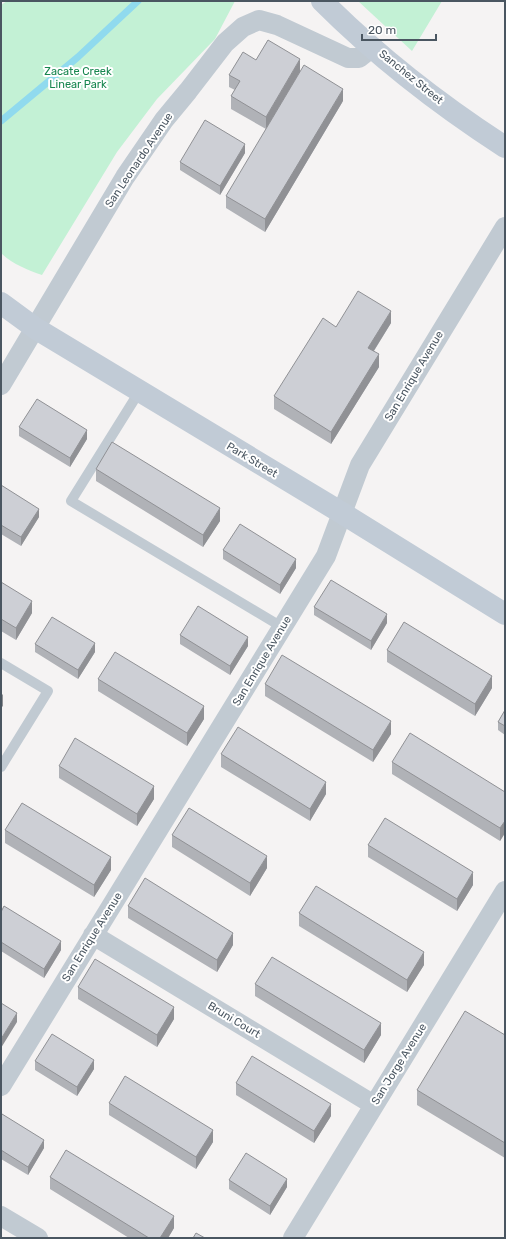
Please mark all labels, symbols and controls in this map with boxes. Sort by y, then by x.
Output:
scale bar [362,16,436,42]
text: 20 m [368,23,396,37]
street label: Sanchez Street [376,47,446,107]
park label: Zacate Creek Linear Park [44,65,112,91]
street label: San Leonardo Avenue [102,110,176,210]
street label: San Enrique Avenue [382,329,446,423]
street label: Park Street [224,440,280,481]
street label: San Enrique Avenue [230,614,294,708]
street label: San Enrique Avenue [59,890,125,984]
street label: Bruni Court [205,999,263,1041]
street label: San Jorge Avenue [369,1021,429,1107]

